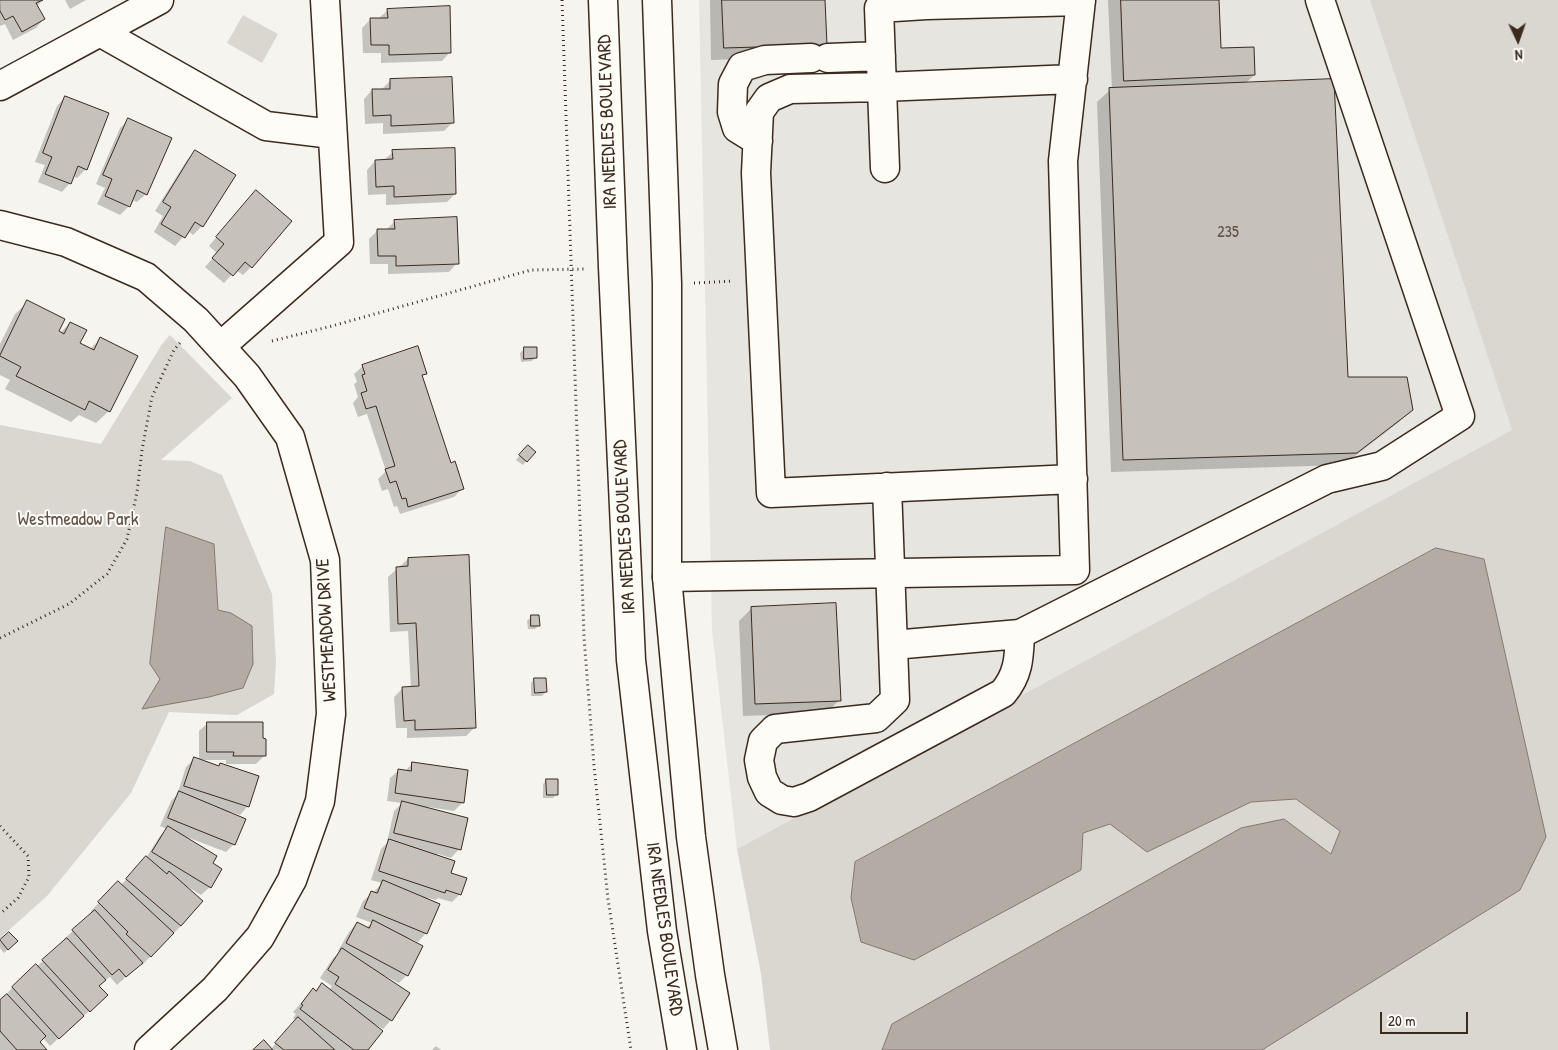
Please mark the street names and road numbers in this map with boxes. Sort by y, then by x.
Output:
street label: IRA NEEDLES BOULEVARD [594,34,622,210]
street label: IRA NEEDLES BOULEVARD [609,439,641,615]
street label: WESTMEADOW DRIVE [312,558,342,702]
street label: IRA NEEDLES BOULEVARD [641,841,687,1017]

